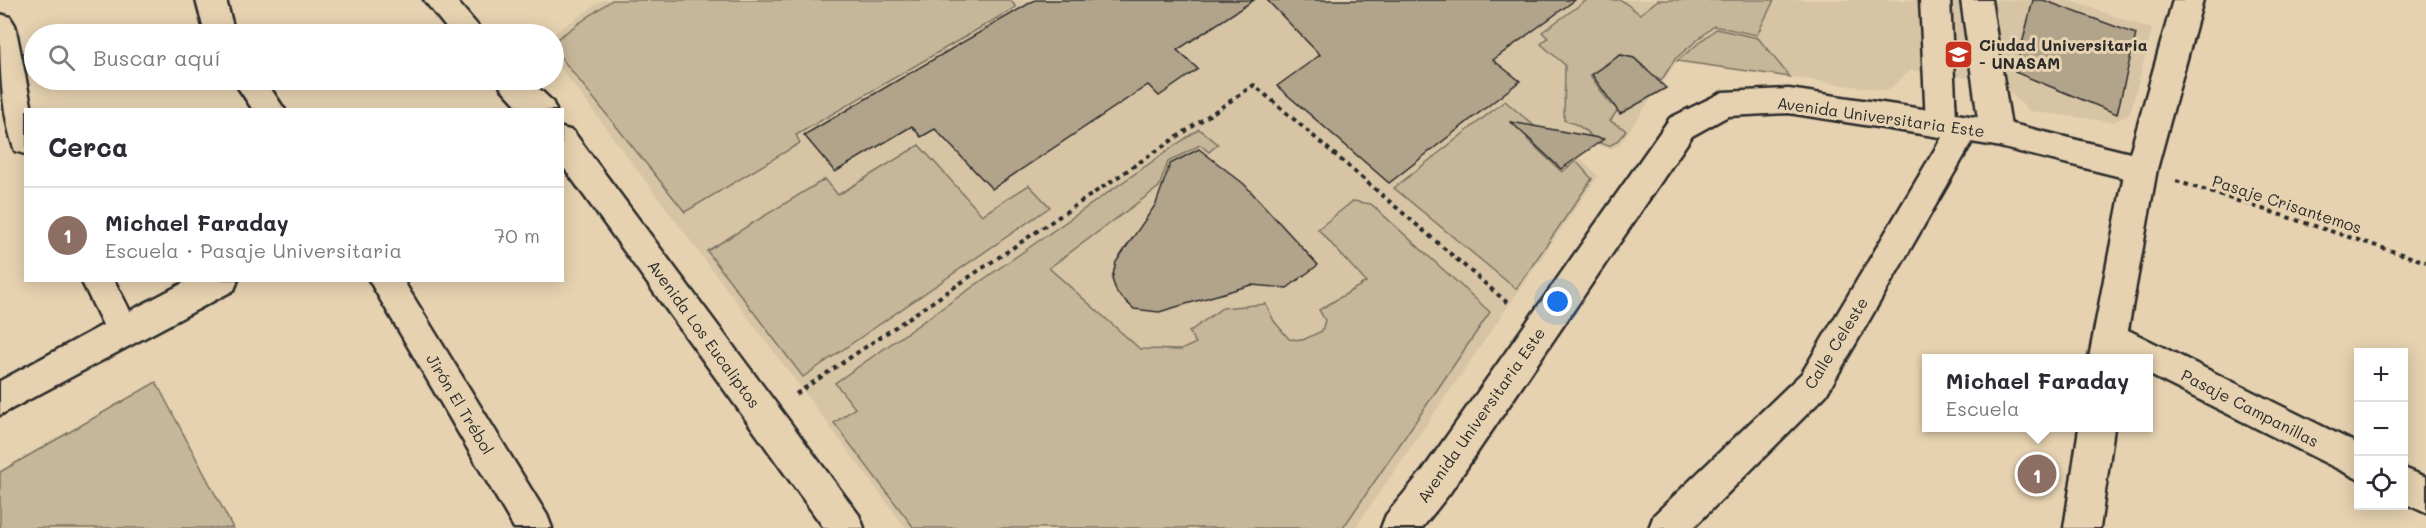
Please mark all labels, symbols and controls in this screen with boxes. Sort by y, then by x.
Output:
search box [24,24,564,90]
place label: Ciudad Universitaria - UNASAM [1979,34,2148,73]
school or university icon: Ciudad Universitaria - UNASAM [1942,38,1974,70]
icon: search [45,41,78,74]
text: Buscar aquí [93,43,221,72]
street label: Avenida Universitaria Este [1776,92,1986,141]
text: Cerca [48,130,128,164]
street label: Pasaje Crisantemos [2210,169,2364,238]
text: Michael Faraday [105,208,289,237]
text: 1 [63,222,72,248]
text: 70 m [494,222,540,248]
text: Escuela · Pasaje Universitaria [105,237,402,263]
street label: Avenida Los Eucaliptos [644,256,765,412]
your location [1543,287,1572,316]
street label: Calle Celeste [1799,293,1872,393]
street label: Avenida Universitaria Este [1412,323,1549,506]
map controls [2354,348,2408,510]
button: + [2354,348,2408,402]
street label: Jirón El Trébol [422,349,499,458]
popup [1922,354,2153,432]
street label: Pasaje Campanillas [2178,364,2322,451]
text: Michael Faraday [1946,366,2129,395]
text: Escuela [1946,395,2019,421]
button: − [2354,402,2408,456]
pin: 1 [2018,452,2056,496]
button: locate [2354,456,2408,510]

